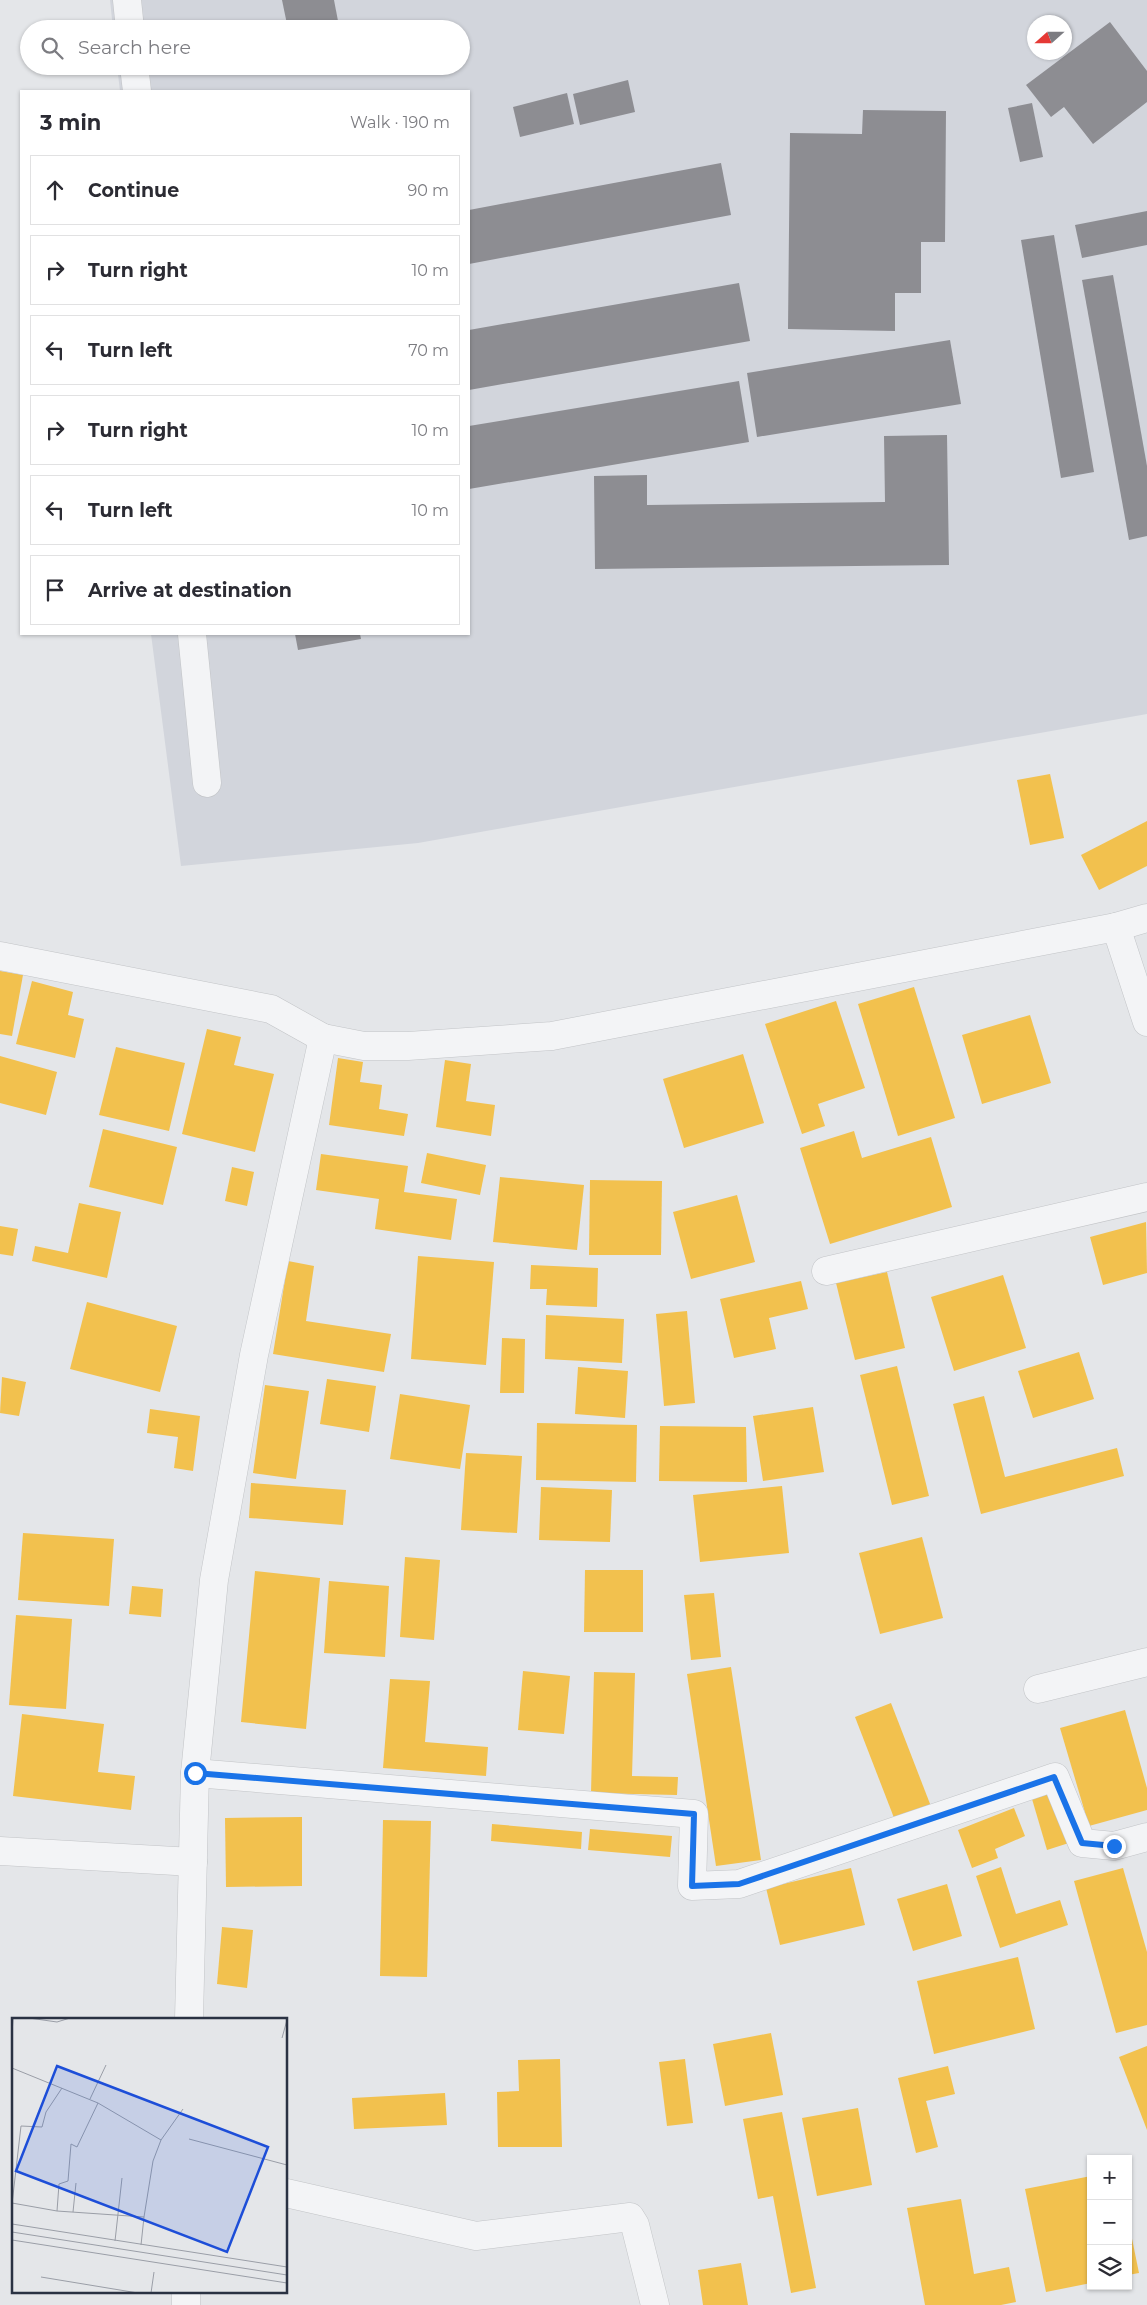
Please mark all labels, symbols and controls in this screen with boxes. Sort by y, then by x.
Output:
north arrow [1027,15,1072,60]
search box [20,20,470,75]
icon: search [38,34,66,62]
text: Search here [78,36,191,59]
text: 3 min [40,110,101,135]
text: Walk · 190 m [350,113,450,132]
icon: ahead [41,176,69,204]
text: Continue [88,179,179,202]
text: 90 m [407,181,449,200]
icon: right [41,256,69,284]
text: Turn right [88,259,188,282]
text: 10 m [411,261,449,280]
icon: left [41,336,69,364]
text: Turn left [88,339,173,362]
text: 70 m [408,341,449,360]
icon: right [41,416,69,444]
text: Turn right [88,419,188,442]
text: 10 m [411,421,449,440]
icon: left [41,496,69,524]
text: Turn left [88,499,173,522]
text: 10 m [411,501,449,520]
icon: arrive [41,576,69,604]
text: Arrive at destination [88,579,292,602]
route start [184,1762,207,1785]
route end [1103,1835,1126,1858]
inset map [12,2018,288,2292]
map controls [1087,2155,1132,2290]
button: + [1087,2155,1132,2200]
button: − [1087,2200,1132,2245]
button: layers [1087,2245,1132,2290]

